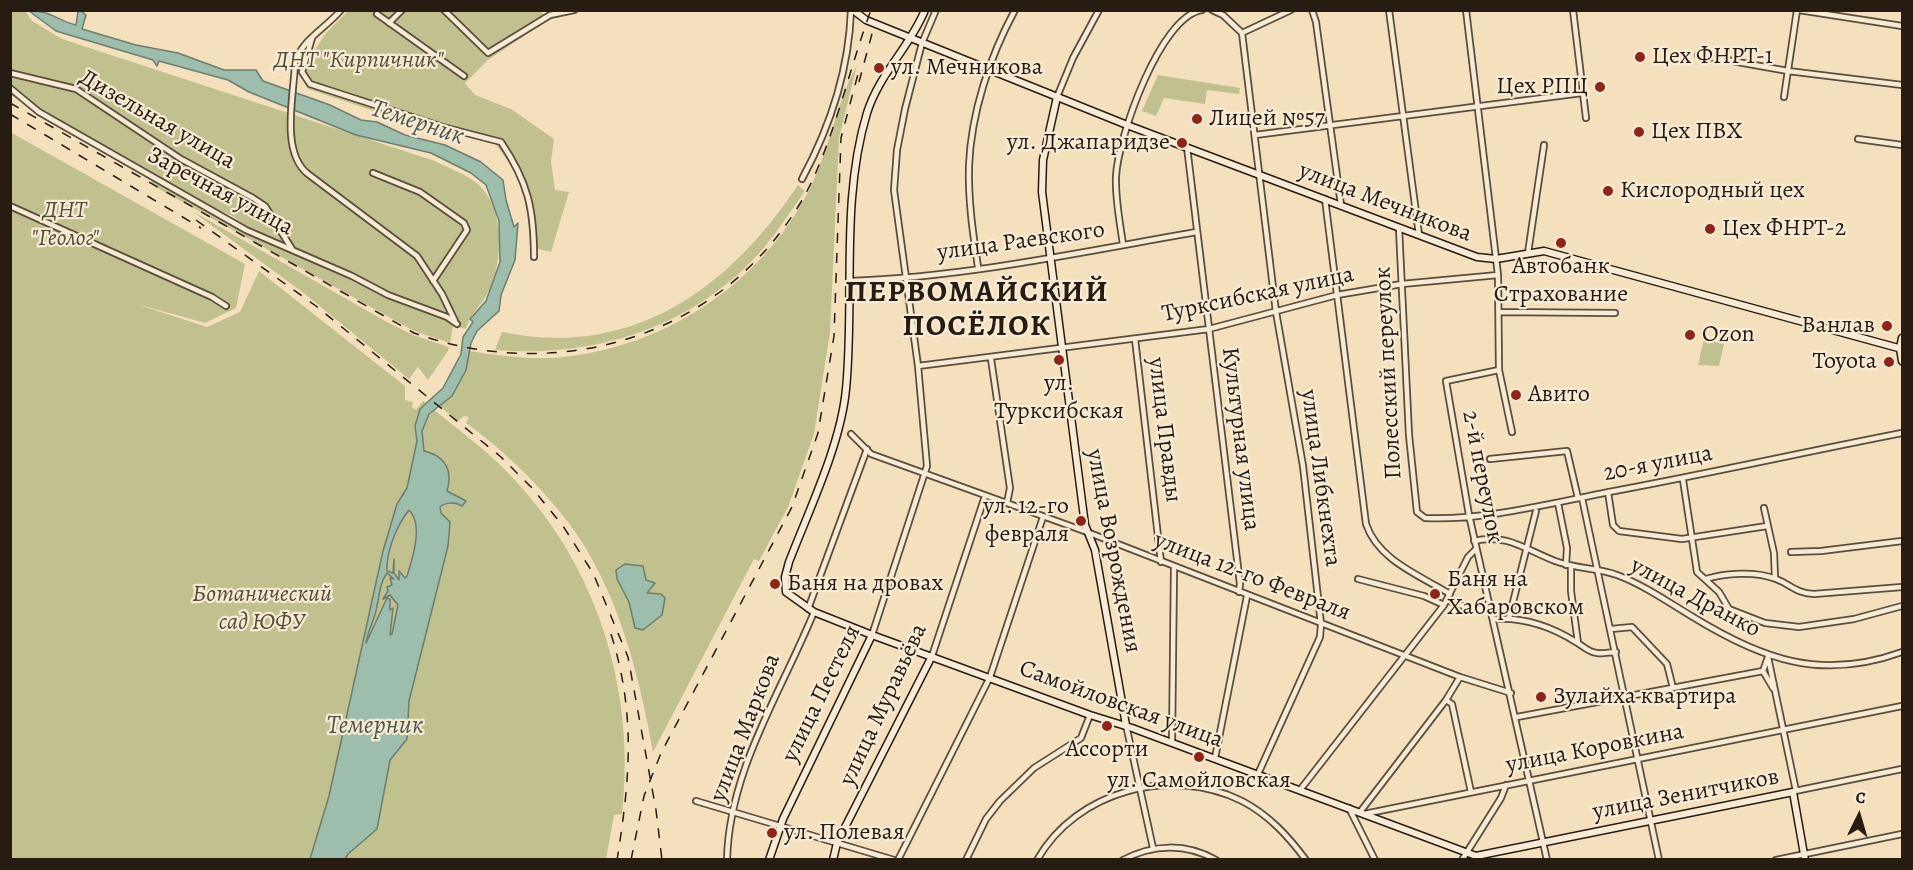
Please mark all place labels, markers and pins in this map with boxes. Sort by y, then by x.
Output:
place label: Цех ФНРТ-1 [1652,43,1773,71]
marker: Цех ФНРТ-1 [1633,50,1647,64]
place label: ул. Мечникова [891,54,1043,82]
marker: ул. Мечникова [872,61,886,75]
place label: Цех РПЦ [1497,73,1588,101]
marker: Цех РПЦ [1593,80,1607,94]
place label: Лицей №57 [1209,105,1325,133]
marker: Лицей №57 [1190,112,1204,126]
place label: Цех ПВХ [1651,118,1742,146]
marker: Цех ПВХ [1632,125,1646,139]
place label: ул. Джапаридзе [1007,129,1170,157]
marker: ул. Джапаридзе [1175,136,1189,150]
place label: Кислородный цех [1620,177,1805,205]
marker: Кислородный цех [1601,184,1615,198]
place label: Цех ФНРТ-2 [1722,215,1846,243]
marker: Цех ФНРТ-2 [1703,222,1717,236]
marker: Автобанк Страхование [1554,236,1568,250]
place label: Автобанк Страхование [1494,253,1628,309]
place label: Ванлав [1801,312,1875,340]
marker: Ванлав [1880,319,1894,333]
place label: Ozon [1702,321,1755,349]
marker: Ozon [1683,328,1697,342]
place label: Toyota [1812,348,1877,376]
marker: ул. Турксибская [1052,353,1066,367]
marker: Toyota [1882,355,1896,369]
place label: ул. Турксибская [994,370,1124,426]
place label: Авито [1528,381,1590,409]
marker: Авито [1509,388,1523,402]
place label: ул. 12-го февраля [983,493,1069,549]
marker: ул. 12-го февраля [1074,514,1088,528]
place label: Баня на Хабаровском [1447,566,1584,622]
place label: Баня на дровах [787,570,943,598]
marker: Баня на дровах [768,577,782,591]
marker: Баня на Хабаровском [1428,587,1442,601]
place label: Зулайха квартира [1553,683,1736,711]
marker: Зулайха квартира [1534,690,1548,704]
marker: Ассорти [1100,719,1114,733]
place label: Ассорти [1065,736,1149,764]
marker: ул. Самойловская [1192,750,1206,764]
place label: ул. Самойловская [1107,767,1291,795]
place label: ул. Полевая [784,819,905,847]
marker: ул. Полевая [765,826,779,840]

